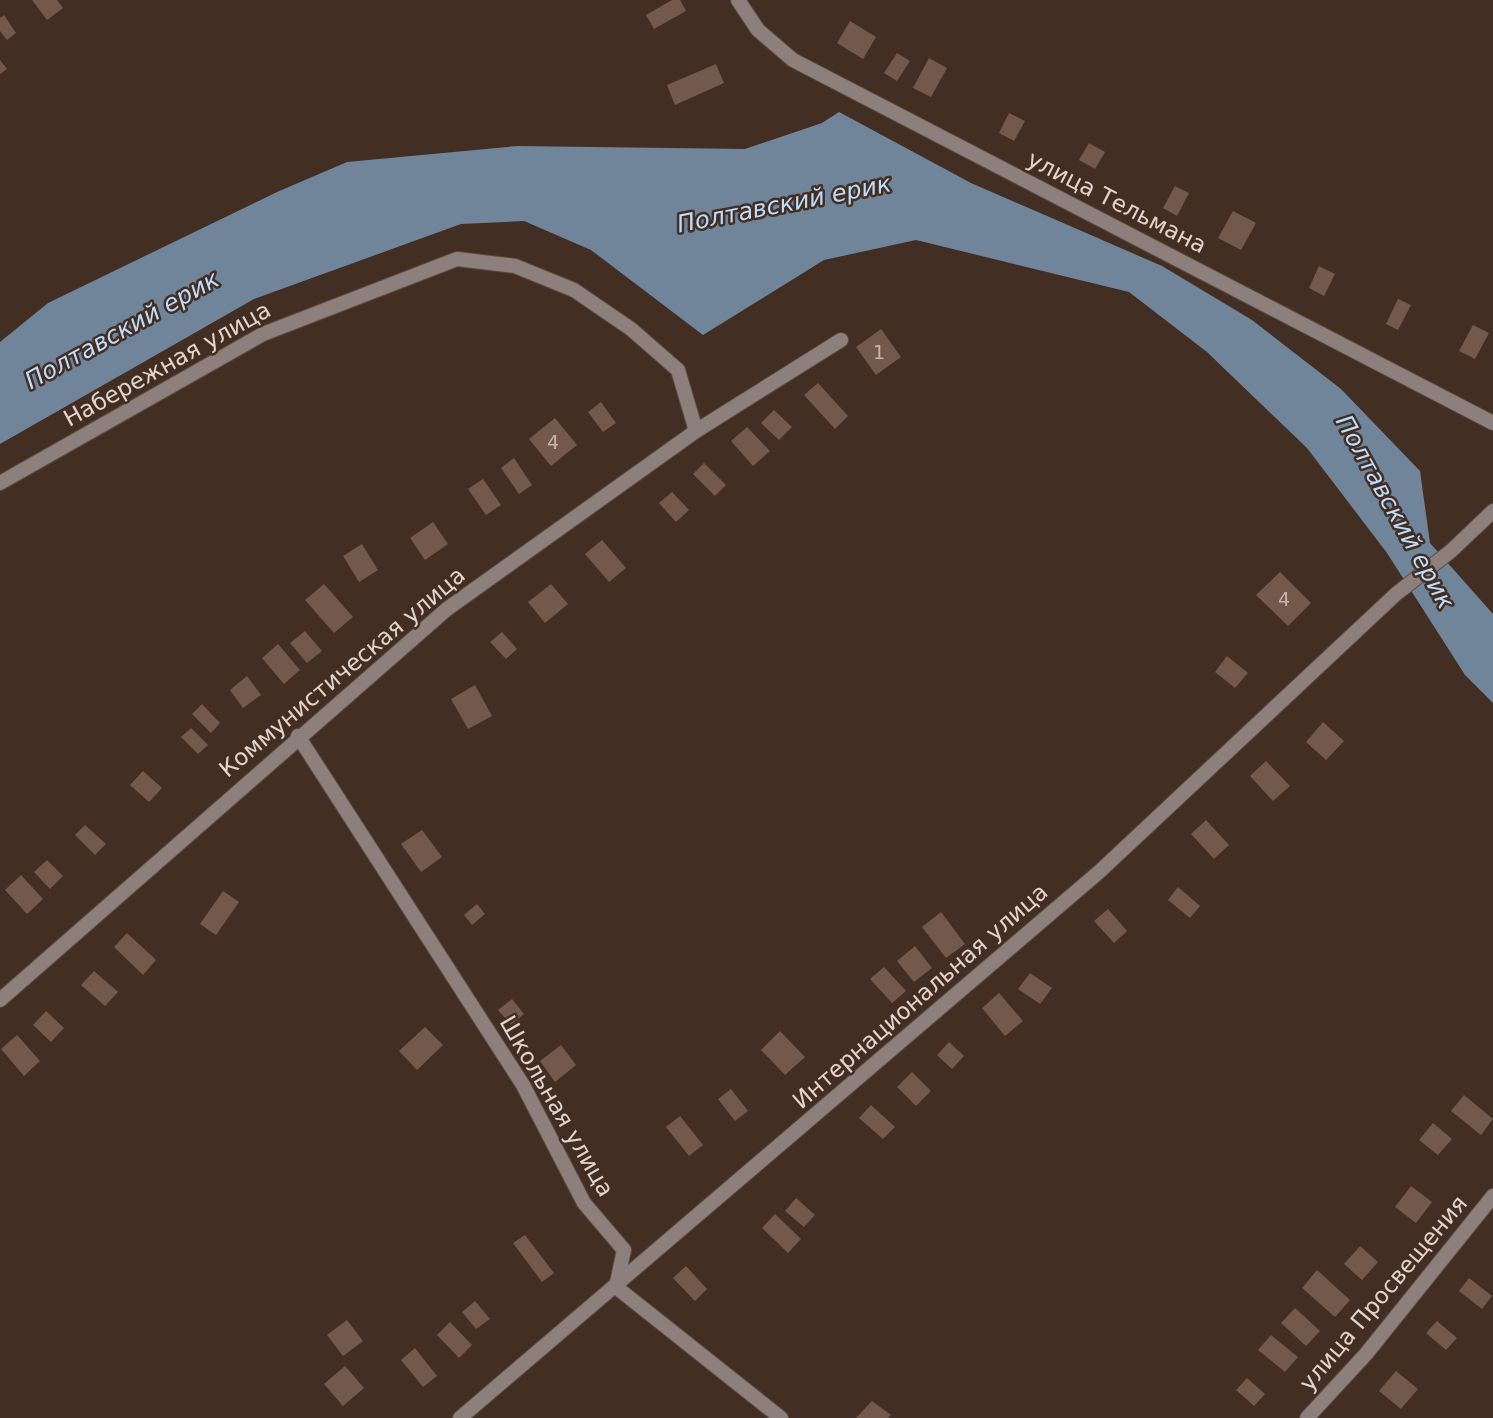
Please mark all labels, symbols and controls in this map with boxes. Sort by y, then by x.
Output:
street label: улица Тельмана [1023,146,1211,258]
water label: Полтавский ерик [675,169,894,238]
water label: Полтавский ерик [20,265,224,395]
street label: Набережная улица [59,296,275,432]
house number: 1 [873,341,885,363]
water label: Полтавский ерик [1330,410,1460,614]
house number: 4 [547,431,559,453]
street label: Коммунистическая улица [214,562,470,782]
house number: 4 [1278,588,1290,610]
street label: Интернациональная улица [787,878,1053,1114]
street label: Школьная улица [495,1011,619,1201]
street label: улица Просвещения [1294,1190,1472,1396]

